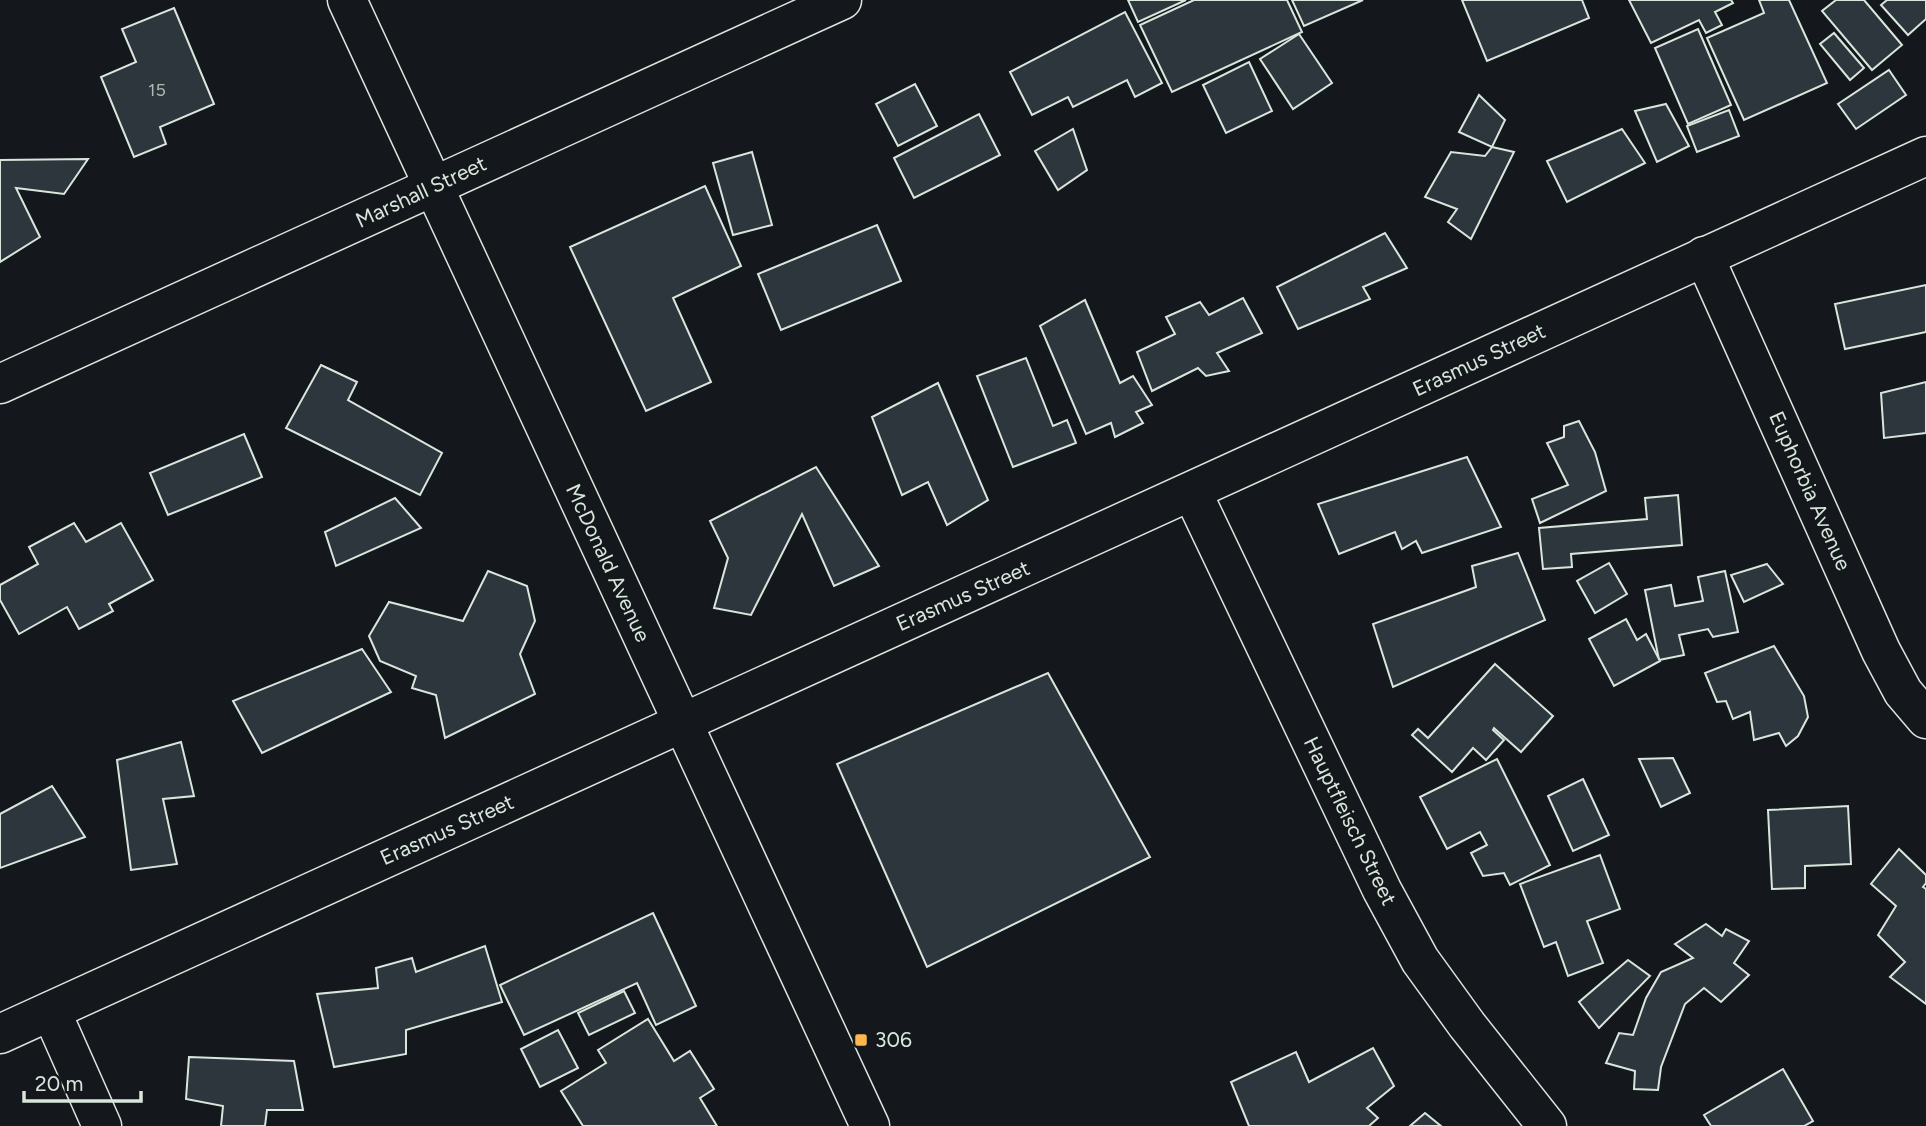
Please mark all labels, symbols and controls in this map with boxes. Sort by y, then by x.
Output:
house number: 15 [148,79,166,101]
street label: Marshall Street [352,150,490,233]
street label: Erasmus Street [1409,318,1549,401]
street label: Euphorbia Avenue [1764,407,1857,574]
street label: McDonald Avenue [561,480,656,646]
street label: Erasmus Street [892,555,1033,636]
street label: Hauptfleisch Street [1299,733,1402,909]
street label: Erasmus Street [376,789,517,870]
place label: 306 [875,1027,912,1052]
marker: 306 [853,1032,869,1048]
scale bar [24,1060,142,1104]
text: 20 m [35,1071,83,1096]

